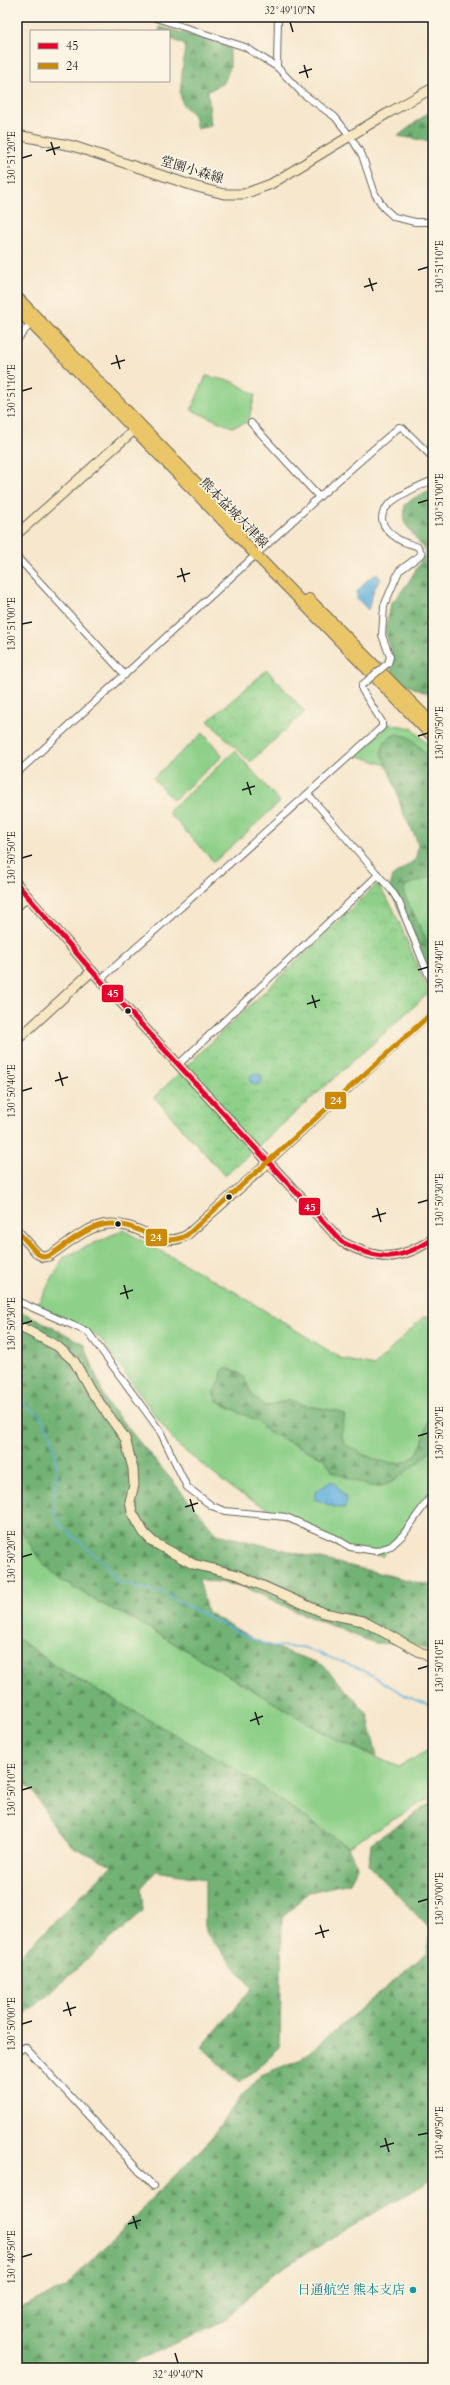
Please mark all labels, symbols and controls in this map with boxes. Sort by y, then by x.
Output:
text: 32°49'10"N [265,4,316,18]
legend [30,30,170,82]
text: 45 [66,38,78,54]
text: 24 [66,58,78,74]
text: 130°51'20"E [5,131,19,185]
street label: 堂園小森線 [158,152,226,188]
text: 130°51'10"E [433,240,447,294]
text: 130°51'10"E [5,364,19,418]
text: 130°51'00"E [433,473,447,527]
street label: 熊本益城大津線 [196,474,272,552]
text: 130°51'00"E [5,597,19,651]
text: 130°50'50"E [433,706,447,760]
text: 130°50'50"E [5,831,19,885]
text: 130°50'40"E [433,940,447,994]
line badge: 45 [101,984,124,1003]
text: 45 [107,986,119,1001]
unlabelled marker [123,1006,133,1016]
text: 130°50'40"E [5,1064,19,1118]
line badge: 24 [324,1091,347,1110]
text: 24 [330,1093,342,1108]
text: 130°50'30"E [433,1173,447,1227]
unlabelled marker [224,1192,234,1202]
line badge: 45 [298,1197,321,1216]
text: 45 [304,1200,316,1215]
unlabelled marker [113,1219,123,1229]
line badge: 24 [145,1228,168,1247]
text: 24 [150,1230,162,1245]
text: 130°50'30"E [5,1297,19,1351]
text: 130°50'20"E [433,1406,447,1460]
text: 130°50'20"E [5,1530,19,1584]
text: 130°50'10"E [433,1639,447,1693]
text: 130°50'10"E [5,1763,19,1817]
text: 130°50'00"E [433,1872,447,1926]
text: 130°50'00"E [5,1997,19,2051]
text: 130°49'50"E [433,2106,447,2160]
text: 130°49'50"E [5,2230,19,2284]
place label: 日通航空 熊本支店 [298,2281,405,2299]
marker: 日通航空 熊本支店 [408,2285,418,2295]
text: 32°49'40"N [153,2368,204,2382]

